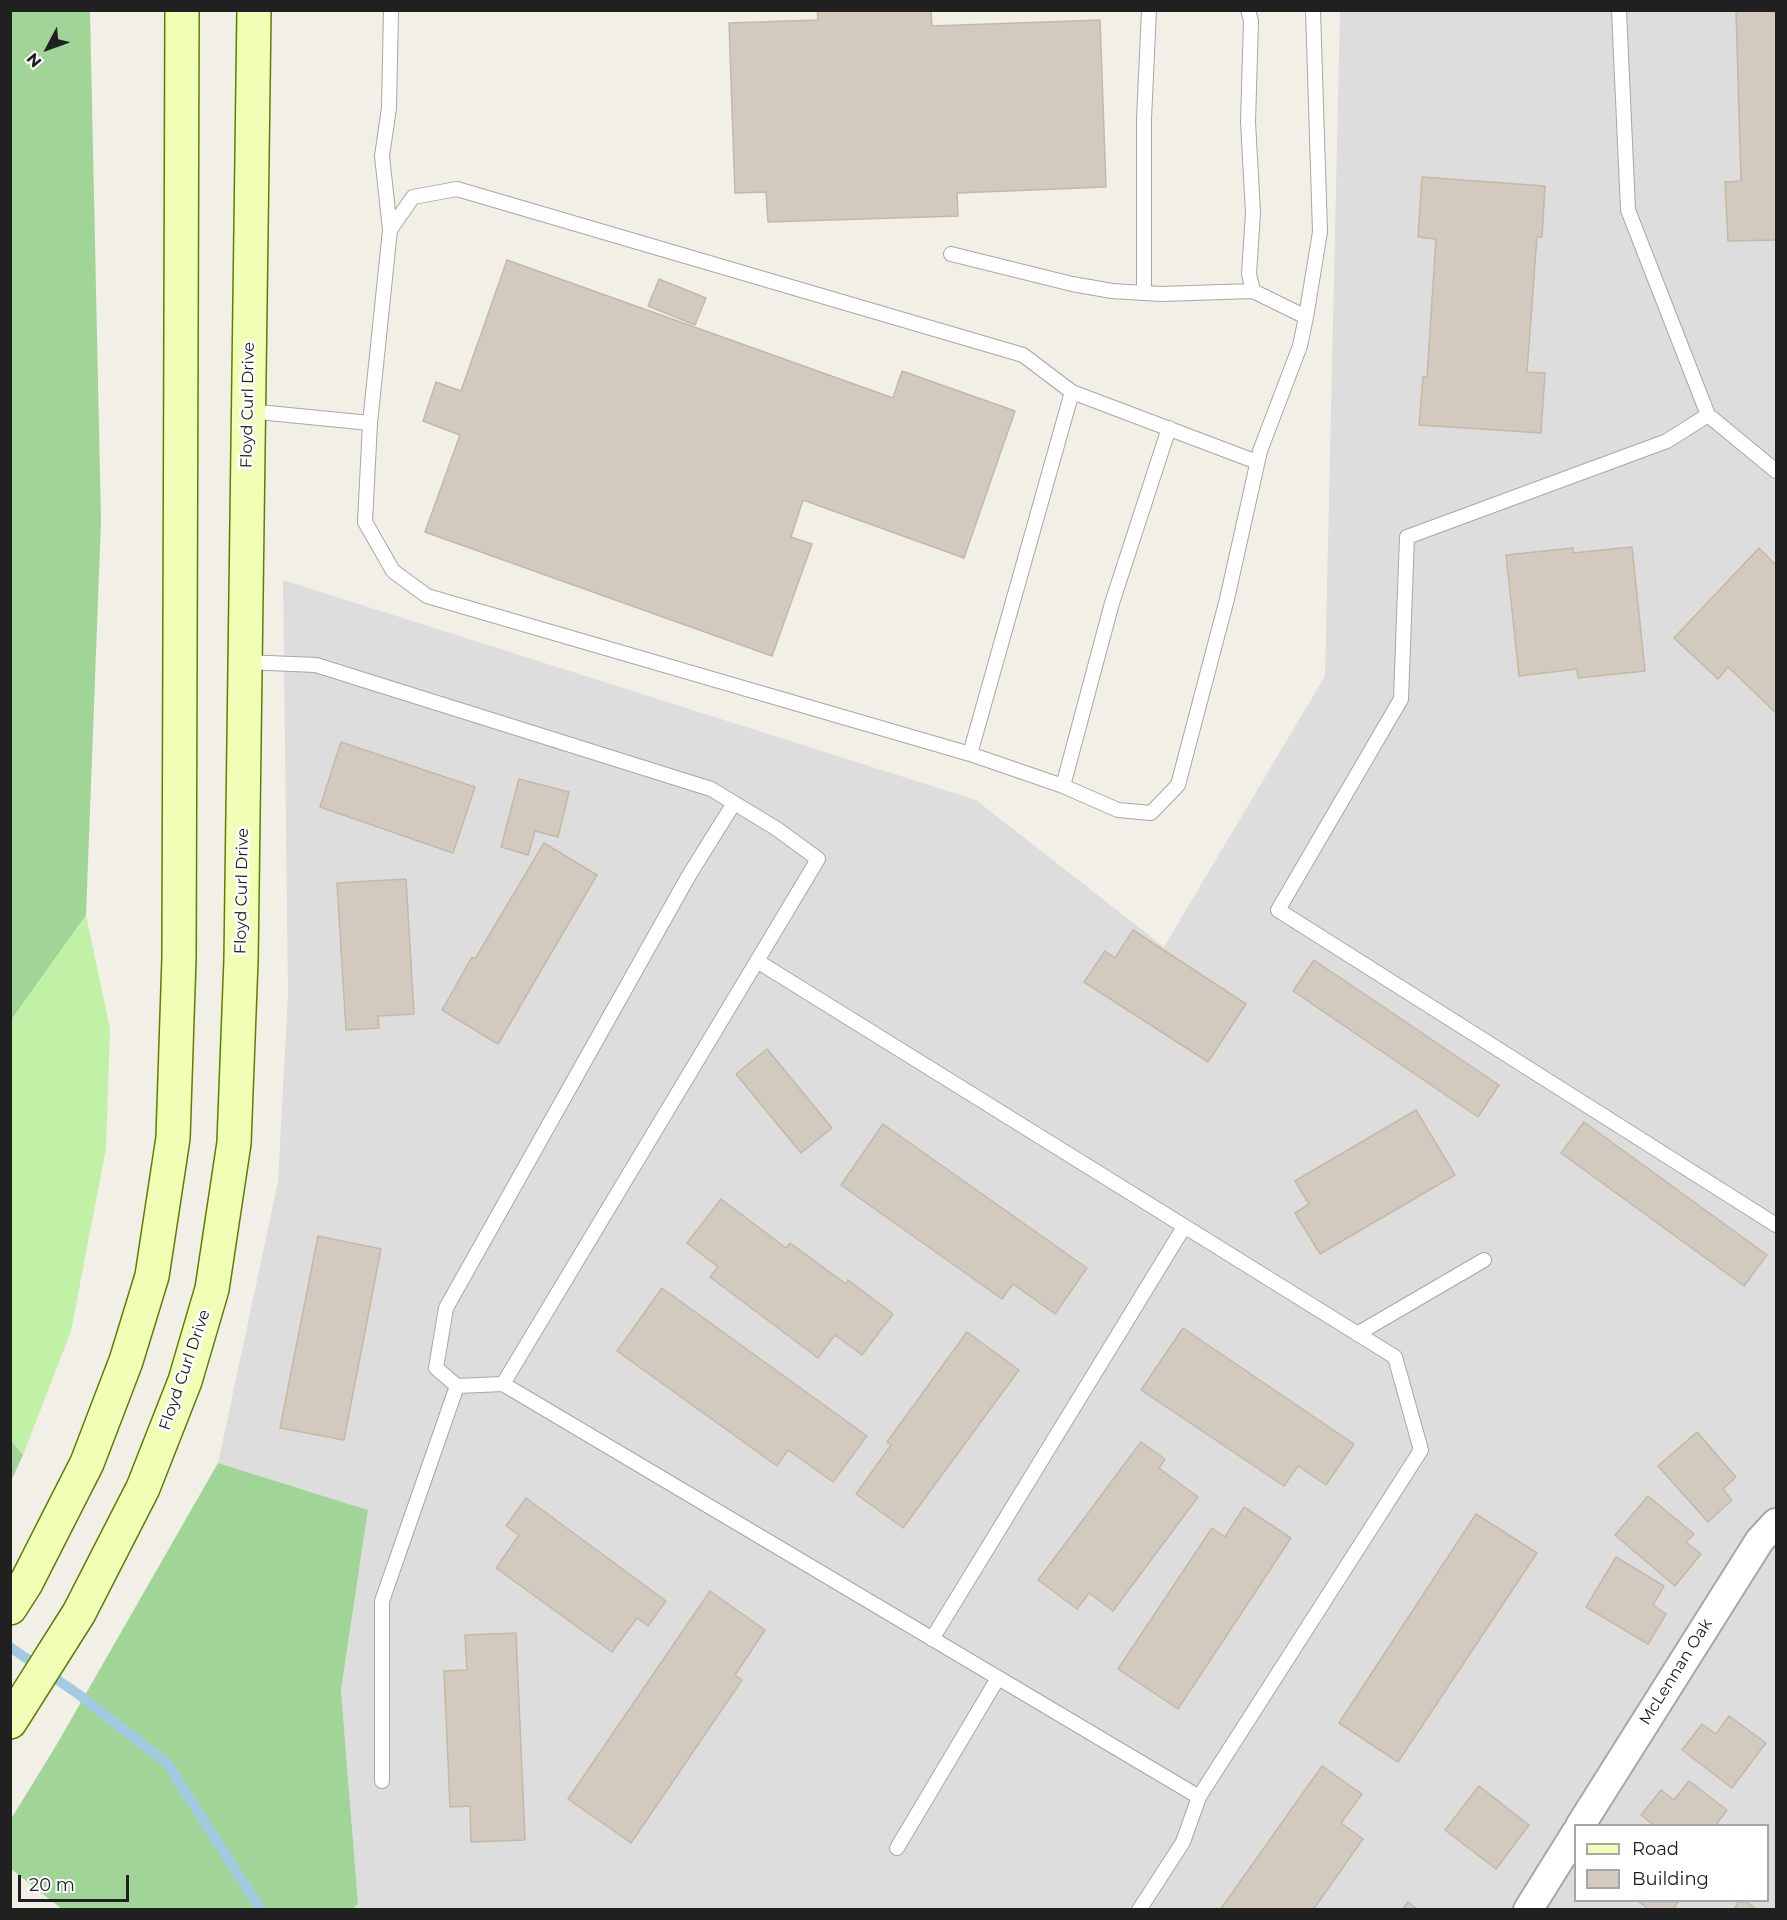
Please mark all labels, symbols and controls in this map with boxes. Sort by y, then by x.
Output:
north arrow [18,18,78,78]
text: N [23,49,45,71]
street label: Floyd Curl Drive [237,342,259,468]
street label: Floyd Curl Drive [231,828,253,954]
street label: Floyd Curl Drive [155,1307,215,1433]
street label: McLennan Oak [1636,1615,1716,1729]
legend [1574,1824,1769,1902]
text: Road [1632,1838,1679,1860]
scale bar [21,1863,132,1901]
text: Building [1632,1868,1709,1890]
text: 20 m [29,1874,75,1896]

